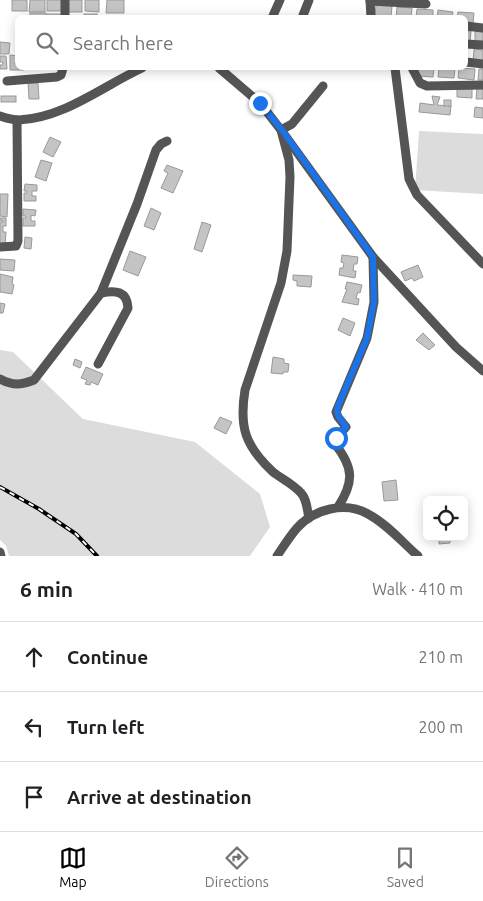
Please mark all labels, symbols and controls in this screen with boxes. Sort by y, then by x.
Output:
search box [15,15,468,70]
icon: search [33,29,61,57]
text: Search here [73,32,173,54]
route end [249,92,272,115]
route start [325,427,348,450]
map controls [423,496,468,541]
button: locate [423,496,468,541]
text: 6 min [20,577,73,601]
text: Walk · 410 m [372,580,463,598]
icon: ahead [20,643,48,671]
text: Continue [67,646,148,668]
text: 210 m [418,648,463,666]
icon: left [20,713,48,741]
text: Turn left [67,716,145,738]
text: 200 m [418,718,463,736]
icon: arrive [20,783,48,811]
text: Arrive at destination [67,786,252,808]
tab: Map [59,844,87,890]
tab: Directions [205,844,269,890]
tab: Saved [387,844,424,890]

